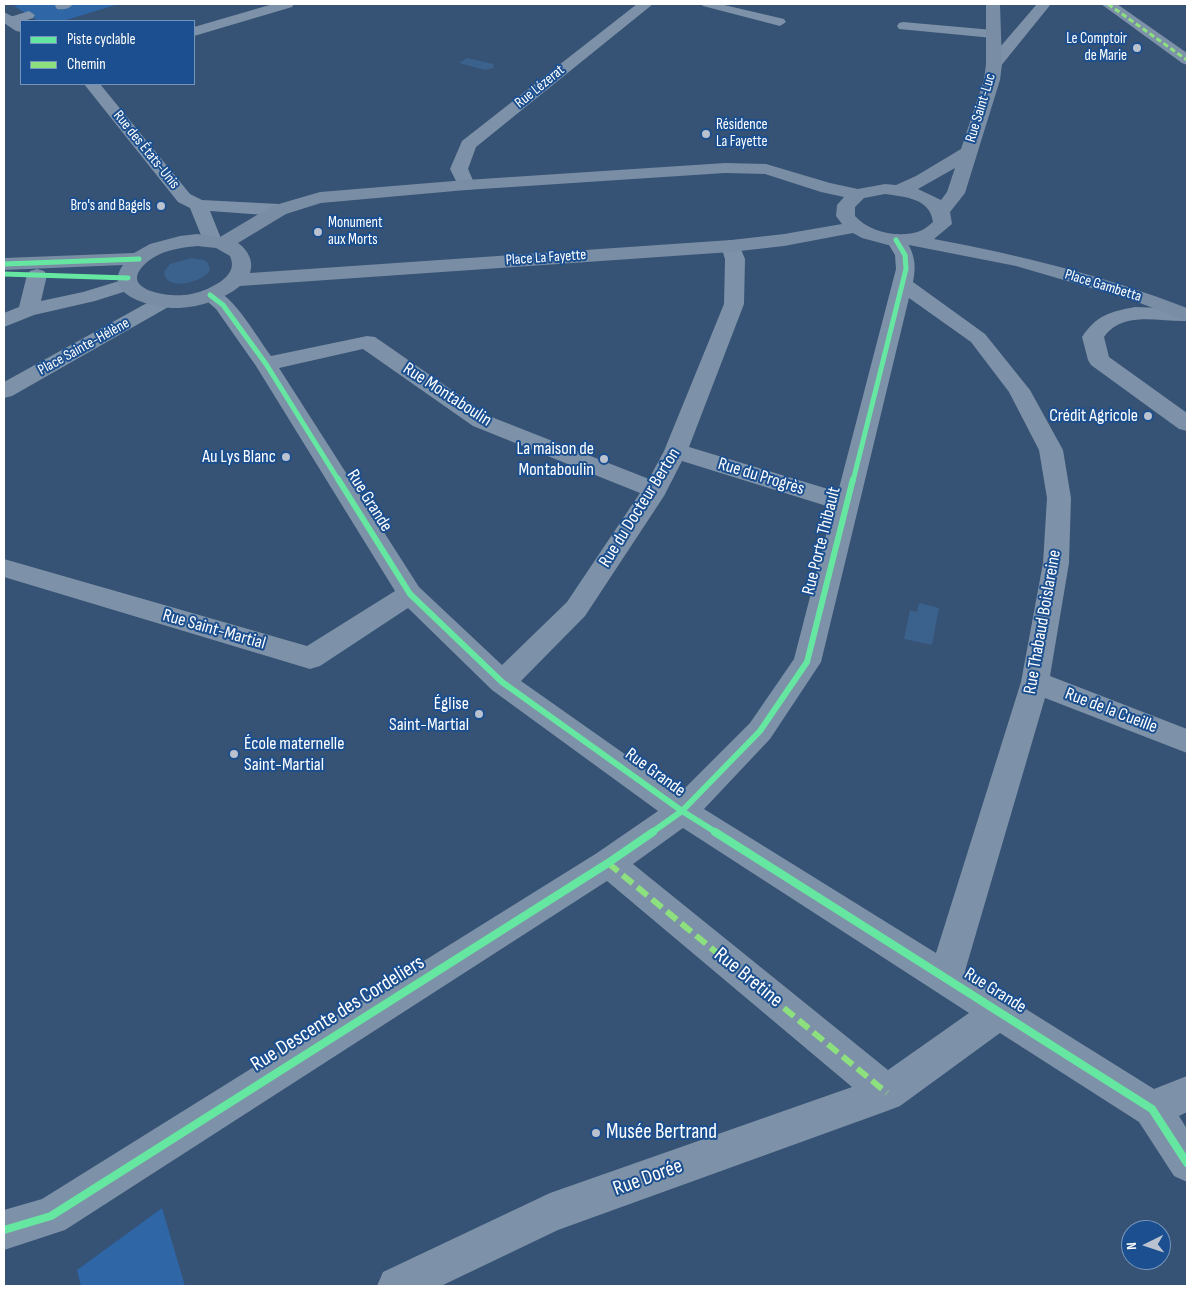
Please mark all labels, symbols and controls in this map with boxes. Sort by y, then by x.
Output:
legend [20,20,195,85]
text: Piste cyclable [67,30,136,49]
place label: Le Comptoir de Marie [1066,30,1127,65]
marker: Le Comptoir de Marie [1131,42,1143,54]
text: Chemin [67,55,106,74]
street label: Rue Lézerat [512,62,568,112]
street label: Rue Saint-Luc [962,71,1000,145]
street label: Rue des États-Unis [109,107,183,193]
place label: Résidence La Fayette [716,116,768,151]
marker: Résidence La Fayette [700,128,712,140]
place label: Bro's and Bagels [70,197,151,215]
marker: Bro's and Bagels [155,200,167,212]
place label: Monument aux Morts [328,214,383,249]
marker: Monument aux Morts [312,226,324,238]
street label: Place La Fayette [505,246,587,270]
street label: Place Gambetta [1063,266,1143,306]
street label: Place Sainte-Hélène [35,314,133,380]
street label: Rue Montaboulin [399,358,495,432]
place label: Crédit Agricole [1049,405,1138,427]
marker: Crédit Agricole [1142,410,1154,422]
place label: La maison de Montaboulin [516,438,594,480]
street label: Rue du Docteur Berton [595,444,685,572]
place label: Au Lys Blanc [202,446,276,468]
marker: Au Lys Blanc [280,451,292,463]
marker: La maison de Montaboulin [598,453,610,465]
street label: Rue du Progrès [715,454,807,500]
street label: Rue Grande [342,466,396,536]
street label: Rue Porte Thibault [798,485,846,597]
street label: Rue Thabaud Boislareine [1020,548,1066,696]
street label: Rue Saint-Martial [160,605,268,655]
street label: Rue de la Cueille [1062,683,1160,739]
place label: Église Saint-Martial [389,693,469,736]
marker: Église Saint-Martial [473,708,485,720]
place label: École maternelle Saint-Martial [244,733,344,776]
street label: Rue Grande [621,744,689,802]
marker: École maternelle Saint-Martial [228,748,240,760]
street label: Rue Bretine [708,943,788,1013]
street label: Rue Descente des Cordeliers [246,950,430,1078]
street label: Rue Grande [960,964,1030,1018]
place label: Musée Bertrand [606,1120,717,1146]
marker: Musée Bertrand [590,1127,602,1139]
street label: Rue Dorée [610,1154,686,1202]
north arrow [1121,1220,1171,1270]
text: N [1123,1242,1140,1250]

